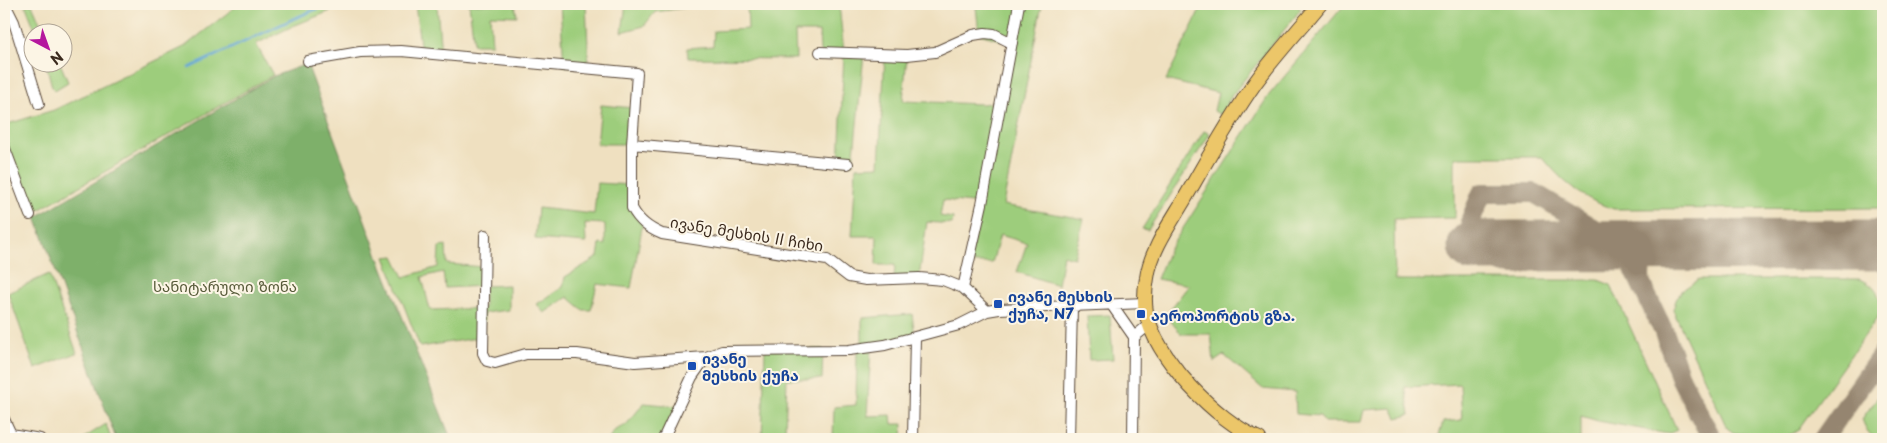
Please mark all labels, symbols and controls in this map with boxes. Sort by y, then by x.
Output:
north arrow [22,22,72,72]
text: N [46,47,68,70]
street label: ივანე მესხის II ჩიხი [669,210,825,256]
park label: სანიტარული ზონა [153,274,297,297]
place label: ივანე მესხის ქუჩა, N7 [1008,284,1113,324]
marker: ივანე მესხის ქუჩა, N7 [992,298,1004,310]
place label: აეროპორტის გზა. [1151,303,1295,326]
marker: აეროპორტის გზა. [1135,308,1147,320]
place label: ივანე მესხის ქუჩა [702,346,799,386]
marker: ივანე მესხის ქუჩა [686,360,698,372]

